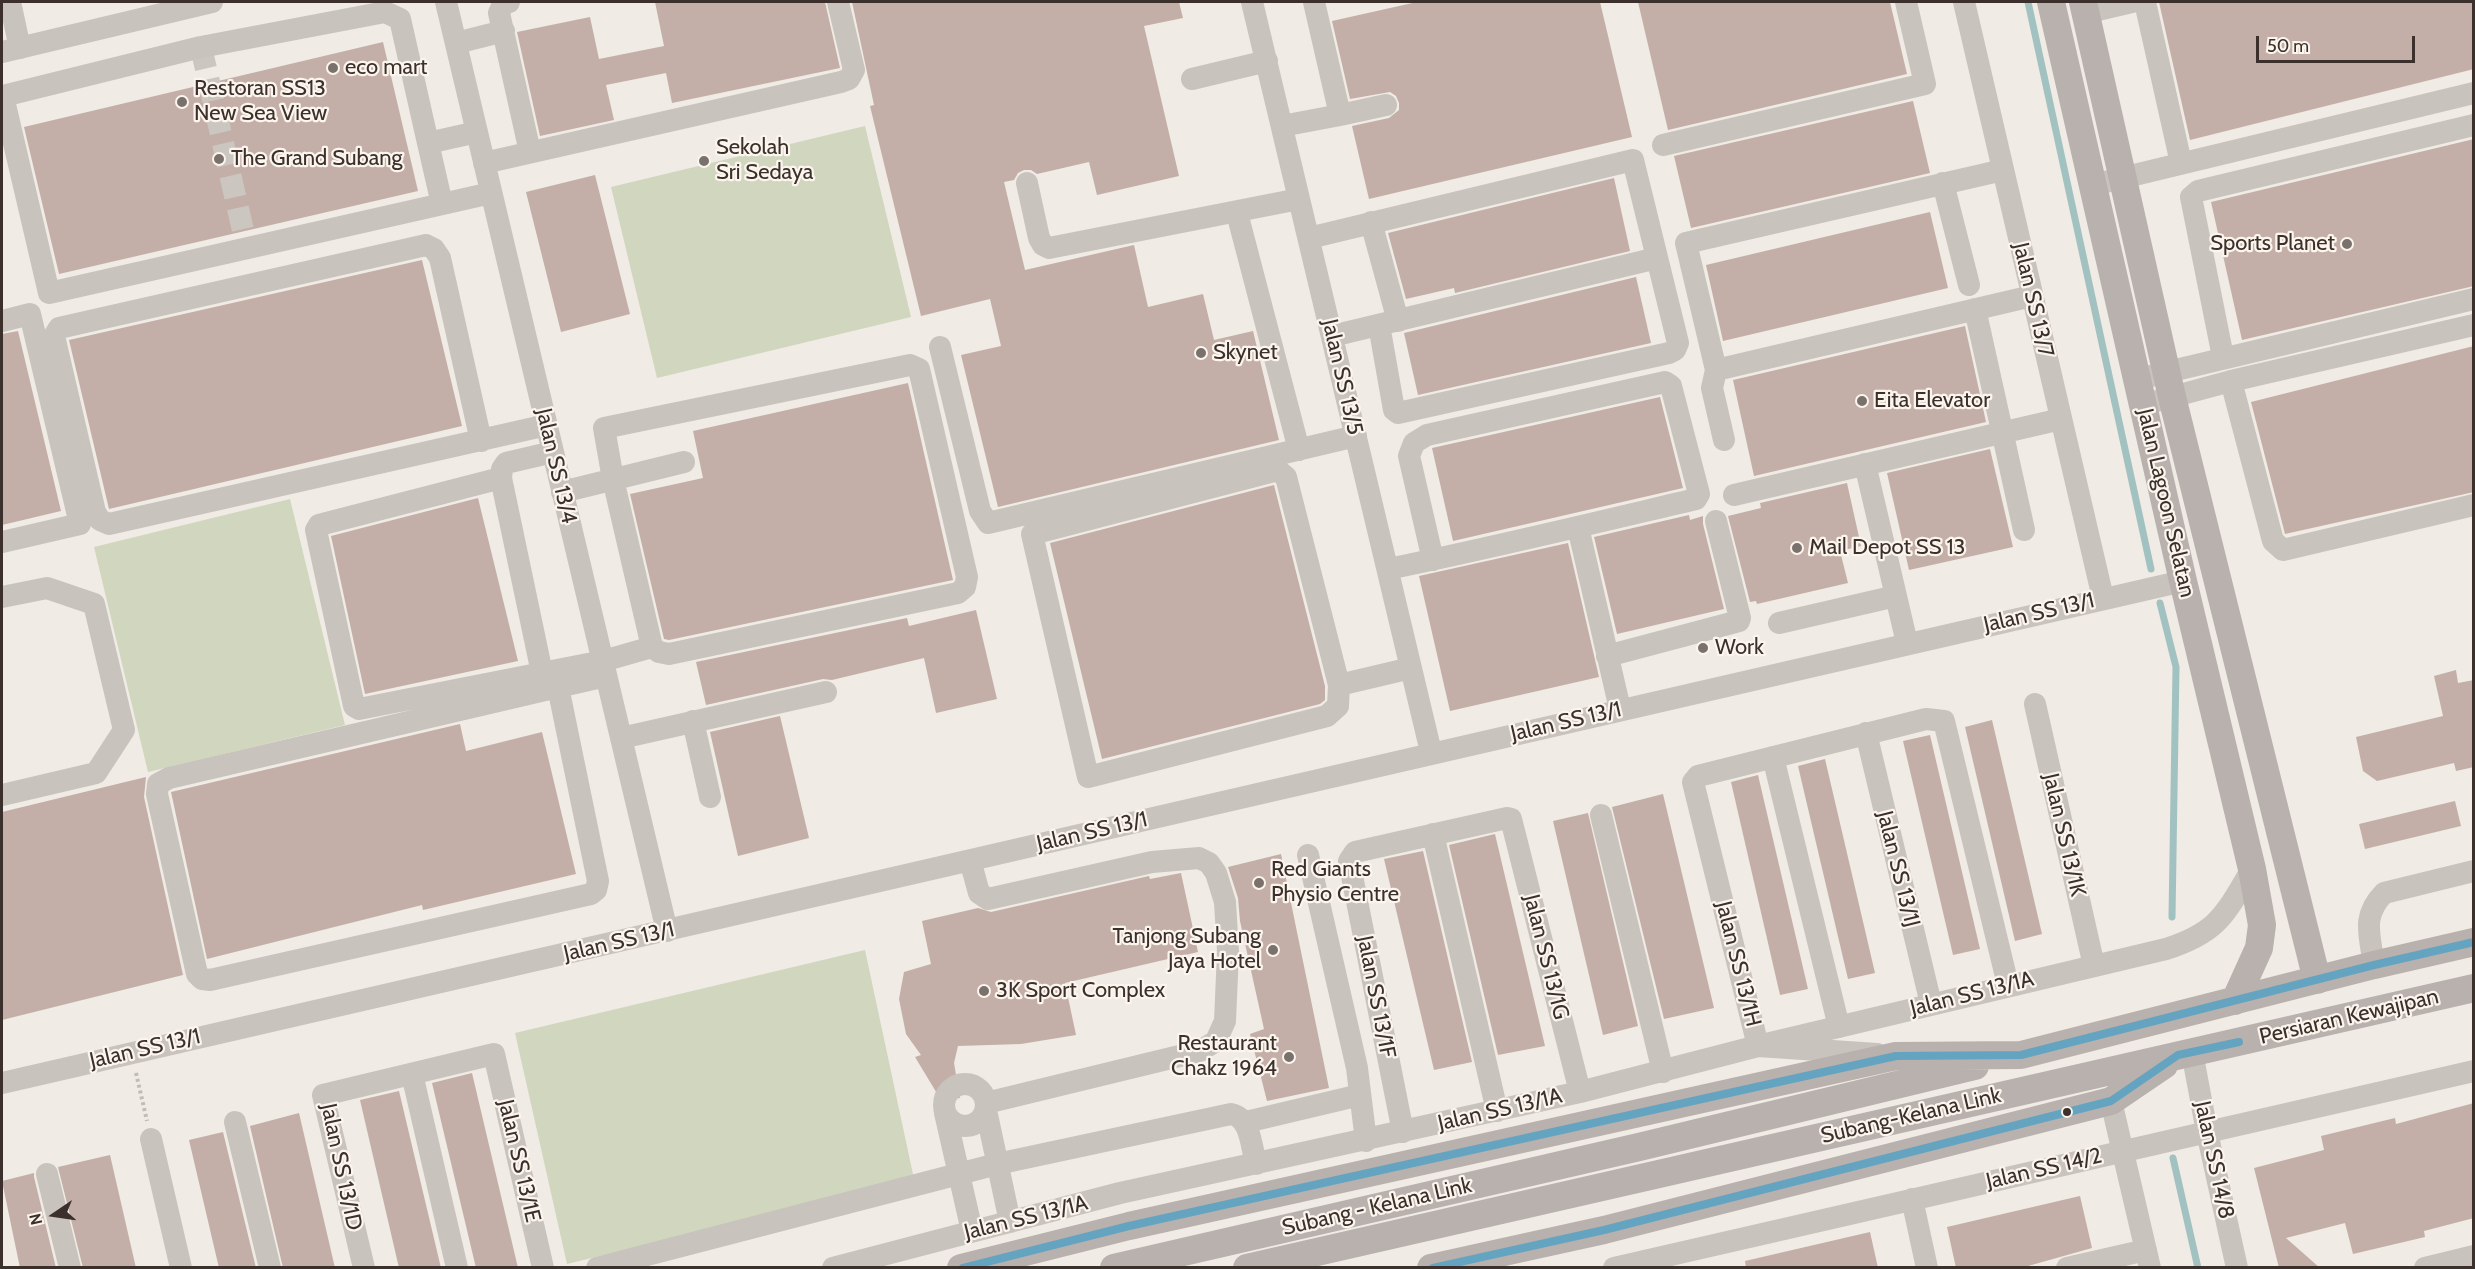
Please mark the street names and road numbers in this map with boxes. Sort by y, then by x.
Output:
street label: Jalan SS 13/7 [2007,240,2059,360]
street label: Jalan SS 13/5 [1316,317,1368,437]
street label: Jalan SS 13/4 [530,406,582,526]
street label: Jalan Lagoon Selatan [2131,406,2201,600]
street label: Jalan SS 13/1 [1981,587,2097,639]
street label: Jalan SS 13/1 [1508,696,1624,748]
street label: Jalan SS 13/1K [2037,771,2091,899]
street label: Jalan SS 13/1 [1034,806,1150,858]
street label: Jalan SS 13/1J [1871,808,1925,930]
street label: Jalan SS 13/1G [1518,892,1574,1022]
street label: Jalan SS 13/1H [1710,898,1766,1030]
street label: Jalan SS 13/1 [561,916,677,968]
street label: Jalan SS 13/1F [1351,933,1401,1061]
street label: Jalan SS 13/1A [1907,966,2037,1022]
street label: Persiaran Kewajipan [2257,984,2441,1050]
street label: Jalan SS 13/1 [87,1023,203,1075]
street label: Subang-Kelana Link [1818,1082,2004,1150]
street label: Jalan SS 13/1A [1435,1083,1565,1137]
street label: Jalan SS 13/1E [492,1097,546,1225]
street label: Jalan SS 14/8 [2189,1099,2239,1221]
street label: Jalan SS 13/1D [315,1101,367,1233]
street label: Jalan SS 14/2 [1983,1143,2105,1195]
street label: Subang - Kelana Link [1280,1172,1474,1242]
street label: Jalan SS 13/1A [961,1190,1091,1246]

